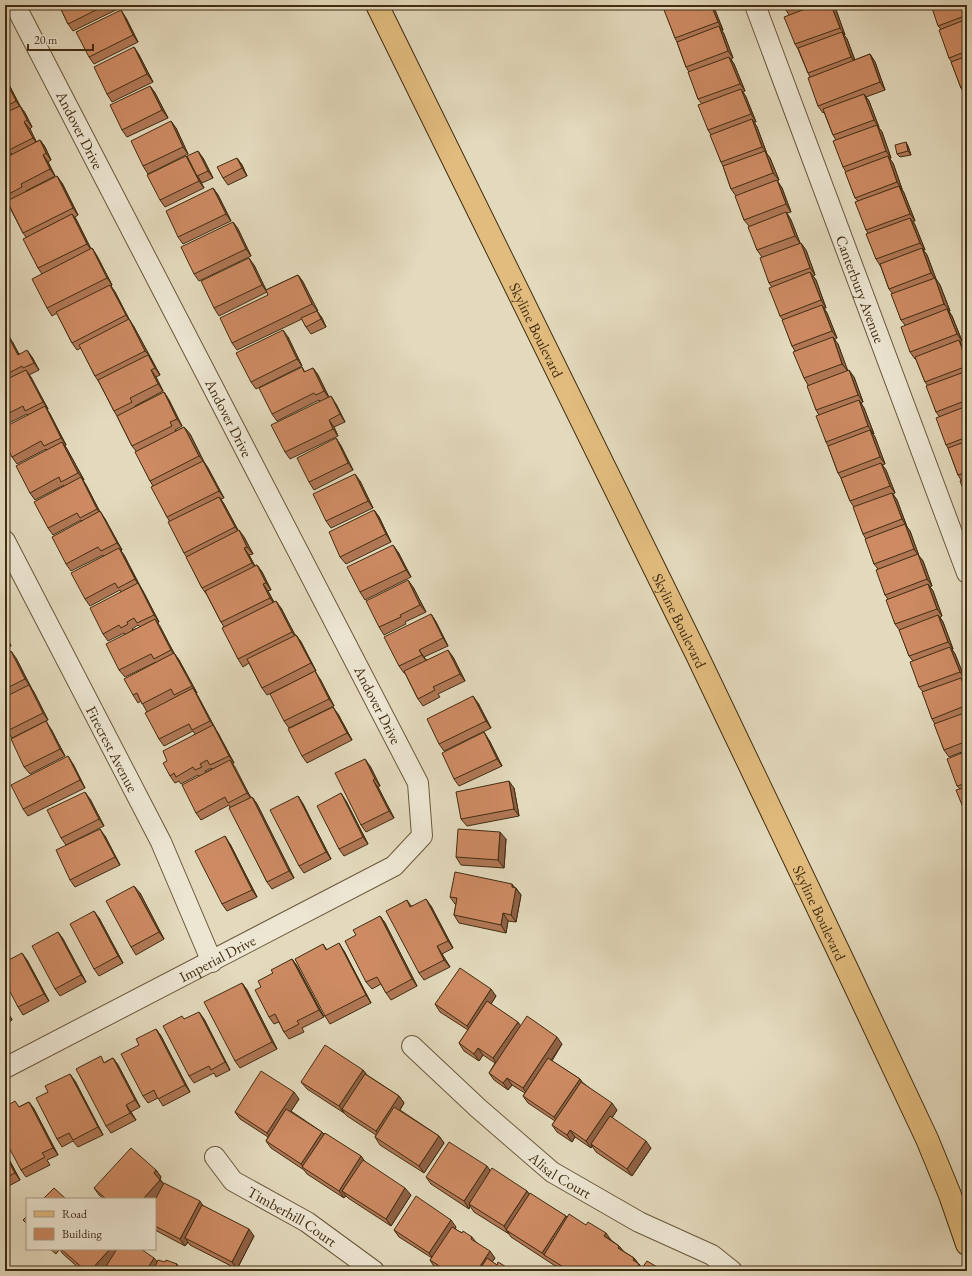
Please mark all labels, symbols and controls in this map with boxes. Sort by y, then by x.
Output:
scale bar [28,26,93,52]
text: 20 m [34,32,58,48]
street label: Andover Drive [52,87,108,172]
street label: Canterbury Avenue [832,232,890,346]
street label: Skyline Boulevard [506,279,568,381]
street label: Andover Drive [201,375,257,460]
street label: Skyline Boulevard [649,570,711,671]
street label: Andover Drive [350,662,406,747]
street label: Firecrest Avenue [82,702,143,795]
street label: Skyline Boulevard [789,862,851,964]
street label: Imperial Drive [176,930,259,986]
street label: Alisal Court [525,1147,595,1202]
street label: Timberhill Court [244,1182,341,1251]
legend [26,1198,156,1250]
text: Road [62,1206,88,1222]
text: Building [62,1226,103,1242]

